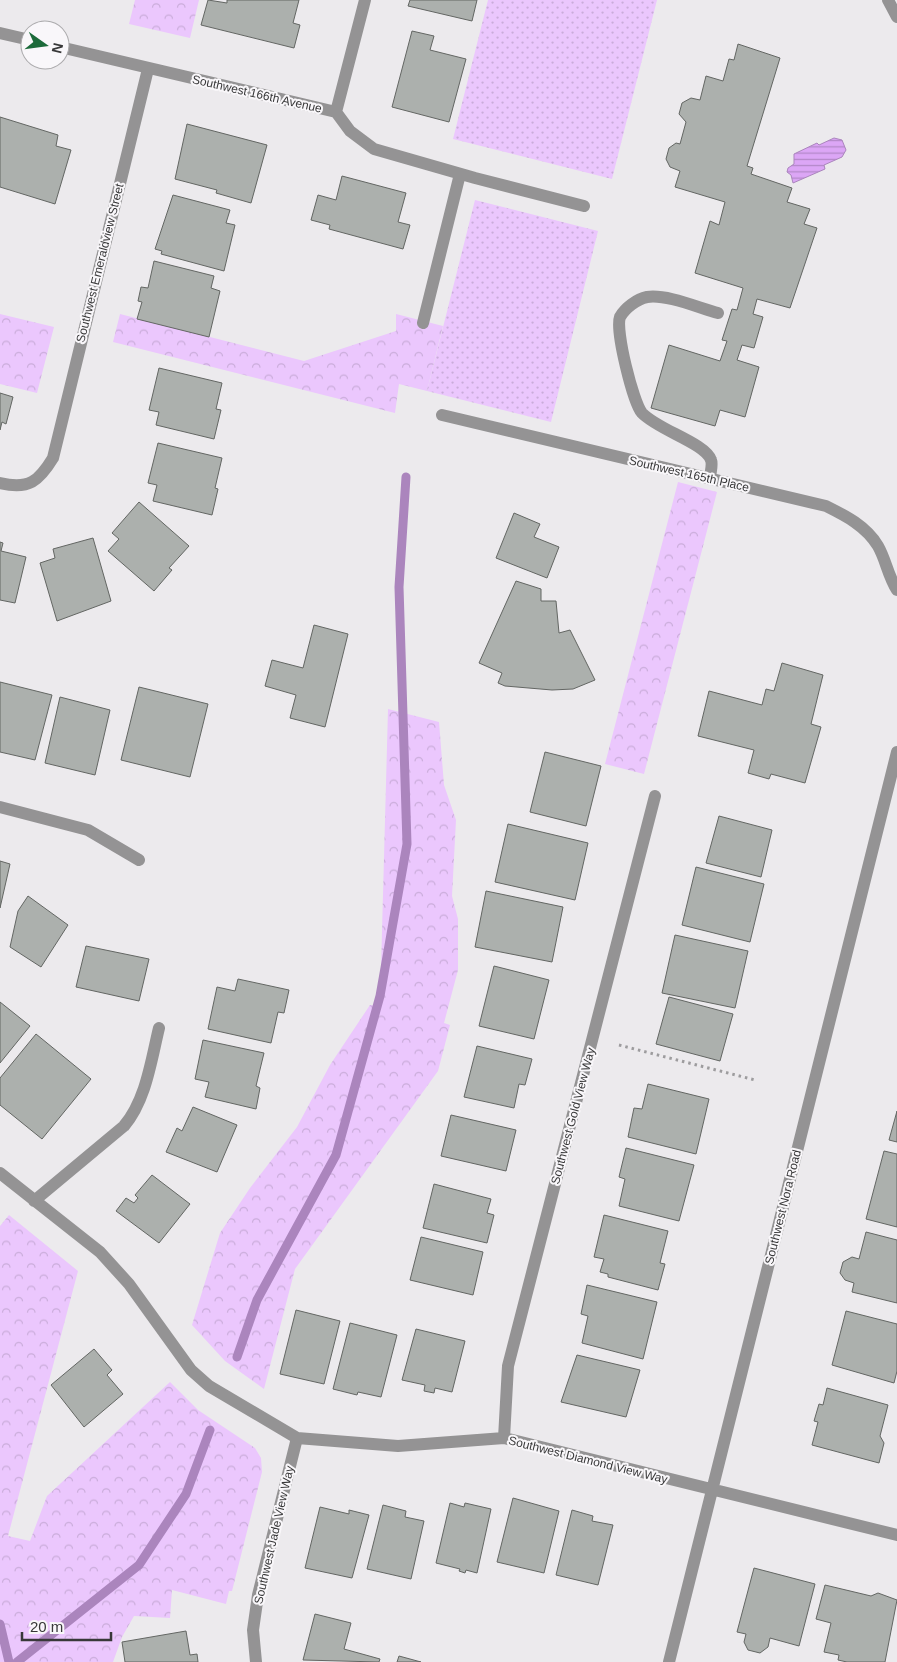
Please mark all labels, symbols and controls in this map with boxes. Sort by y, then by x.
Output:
north arrow [20,20,70,70]
text: N [49,41,67,55]
street label: Southwest 166th Avenue [191,72,323,116]
street label: Southwest Emeraldview Street [73,181,127,344]
street label: Southwest 165th Place [628,453,751,495]
street label: Southwest Gold View Way [548,1046,598,1186]
street label: Southwest Nora Road [762,1148,804,1266]
street label: Southwest Diamond View Way [507,1433,669,1487]
street label: Southwest Jade View Way [251,1465,297,1605]
scale bar [22,1610,111,1642]
text: 20 m [30,1618,63,1635]

